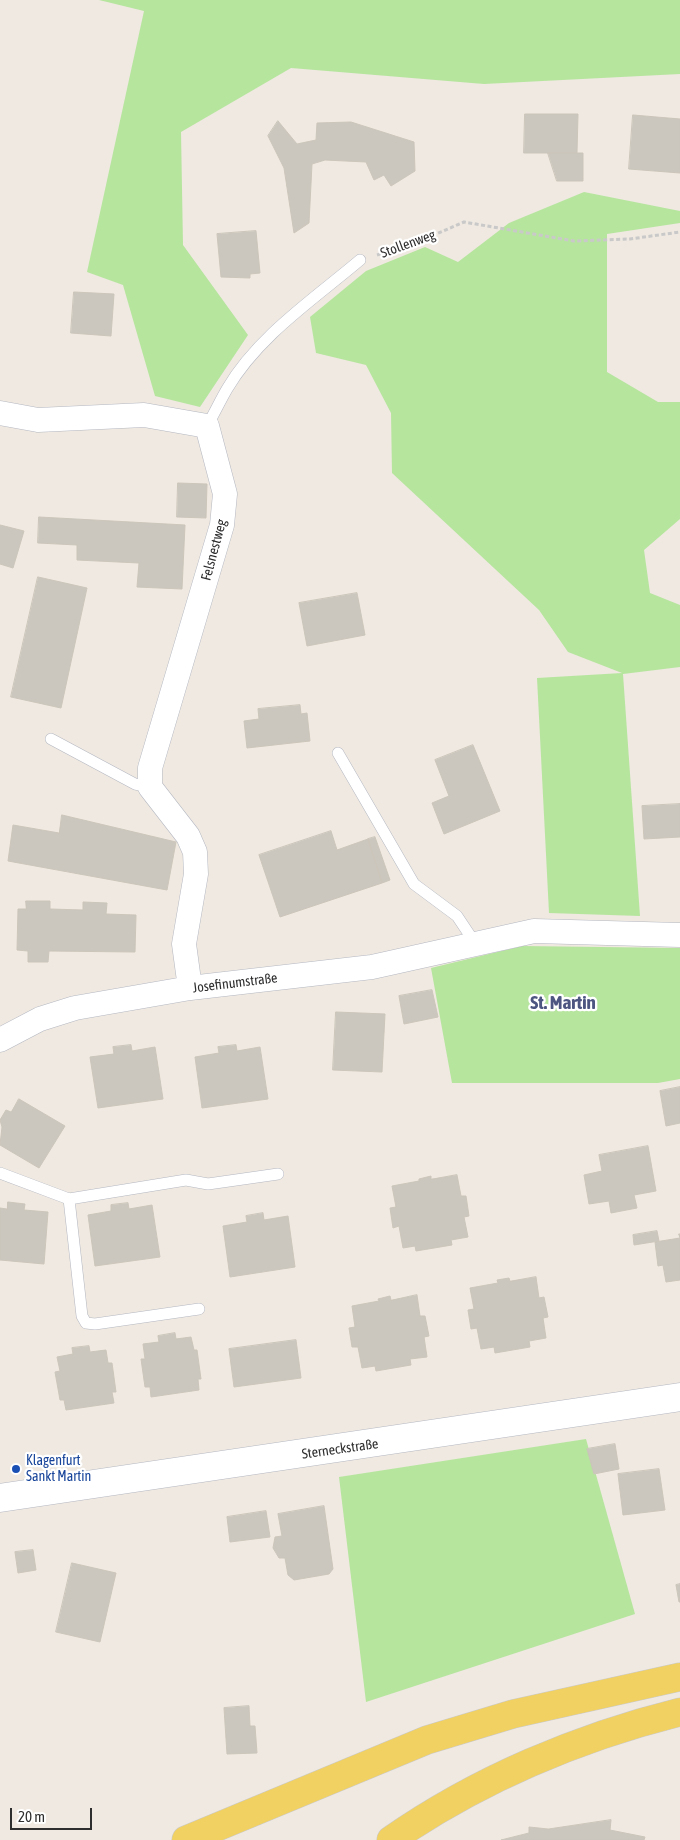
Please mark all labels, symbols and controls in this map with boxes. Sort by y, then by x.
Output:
street label: Stollenweg [378,226,438,262]
street label: Felsnestweg [198,517,230,583]
street label: Josefinumstraße [192,969,278,997]
district label: St. Martin [530,992,596,1014]
street label: Sterneckstraße [301,1435,379,1463]
place label: Klagenfurt Sankt Martin [26,1453,91,1485]
marker: Klagenfurt Sankt Martin [10,1463,22,1475]
scale bar [12,1798,95,1830]
text: 20 m [18,1808,45,1825]

